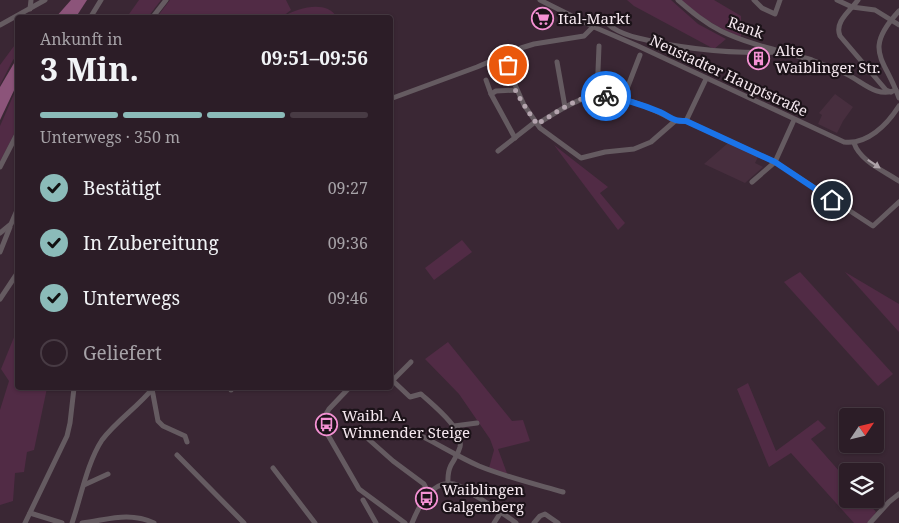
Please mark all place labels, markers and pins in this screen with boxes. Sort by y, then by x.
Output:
supermarket icon: Ital-Markt [530,6,554,30]
place label: Ital-Markt [558,8,630,28]
place label: Alte Waiblinger Str. [775,40,881,77]
pin [487,44,529,86]
building icon: Alte Waiblinger Str. [747,47,771,71]
pin [811,179,853,221]
place label: Waibl. A. Winnender Steige [342,405,470,442]
bus stop icon: Waibl. A. Winnender Steige [314,412,338,436]
place label: Waiblingen Galgenberg [442,479,524,516]
bus stop icon: Waiblingen Galgenberg [414,486,438,510]

